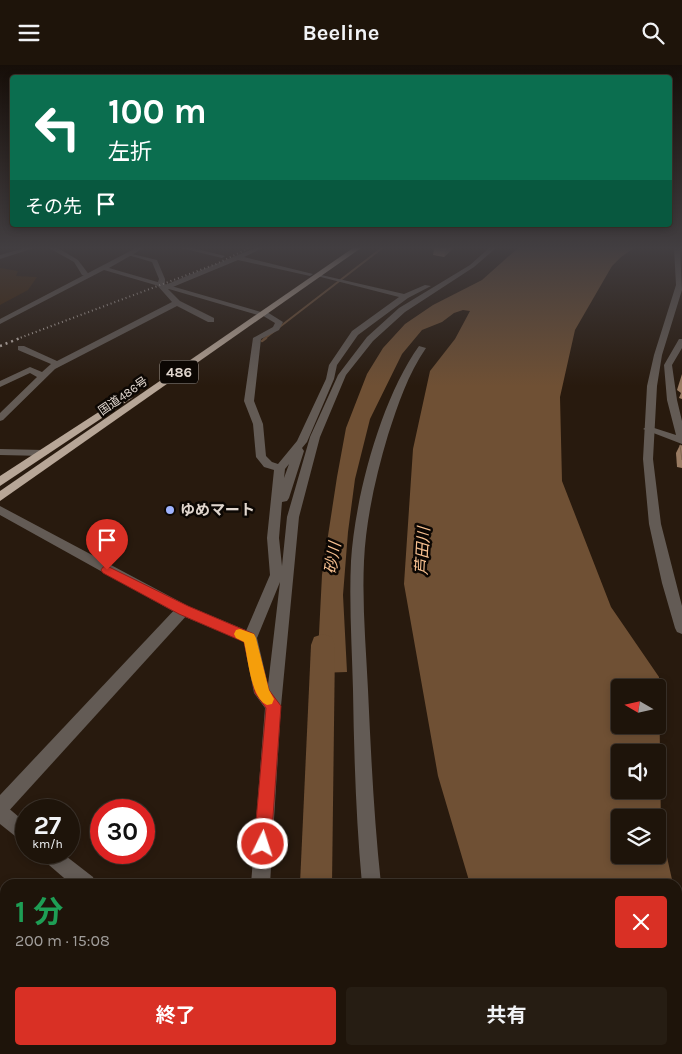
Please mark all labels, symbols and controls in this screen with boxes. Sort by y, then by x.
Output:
icon: menu [15,19,43,47]
icon: search [639,19,667,47]
text: Beeline [303,20,379,46]
text: 100 m [108,91,207,132]
icon: left [25,95,90,160]
text: 左折 [108,139,152,165]
icon: arrive [92,190,120,218]
text: その先 [25,196,82,218]
road number: 486 [160,361,198,383]
street label: 国道486号 [96,374,150,418]
place label: ゆめマート [180,501,255,519]
marker: ゆめマート [164,504,176,516]
pin [86,519,128,570]
water label: 芦田川 [412,525,433,575]
icon: arrive [93,526,121,554]
water label: 砂川 [321,539,345,575]
north arrow [611,679,666,734]
map controls [611,679,666,864]
button: sound [611,744,666,799]
speed limit sign: 30 [90,799,155,864]
button: layers [611,809,666,864]
text: 27 [34,811,61,840]
position arrow [236,817,288,869]
text: km/h [32,837,63,851]
text: 1 分 [15,894,63,930]
button: close [615,896,667,948]
text: 200 m · 15:08 [15,931,110,950]
button: 終了 [15,987,336,1045]
button: 共有 [346,987,667,1045]

